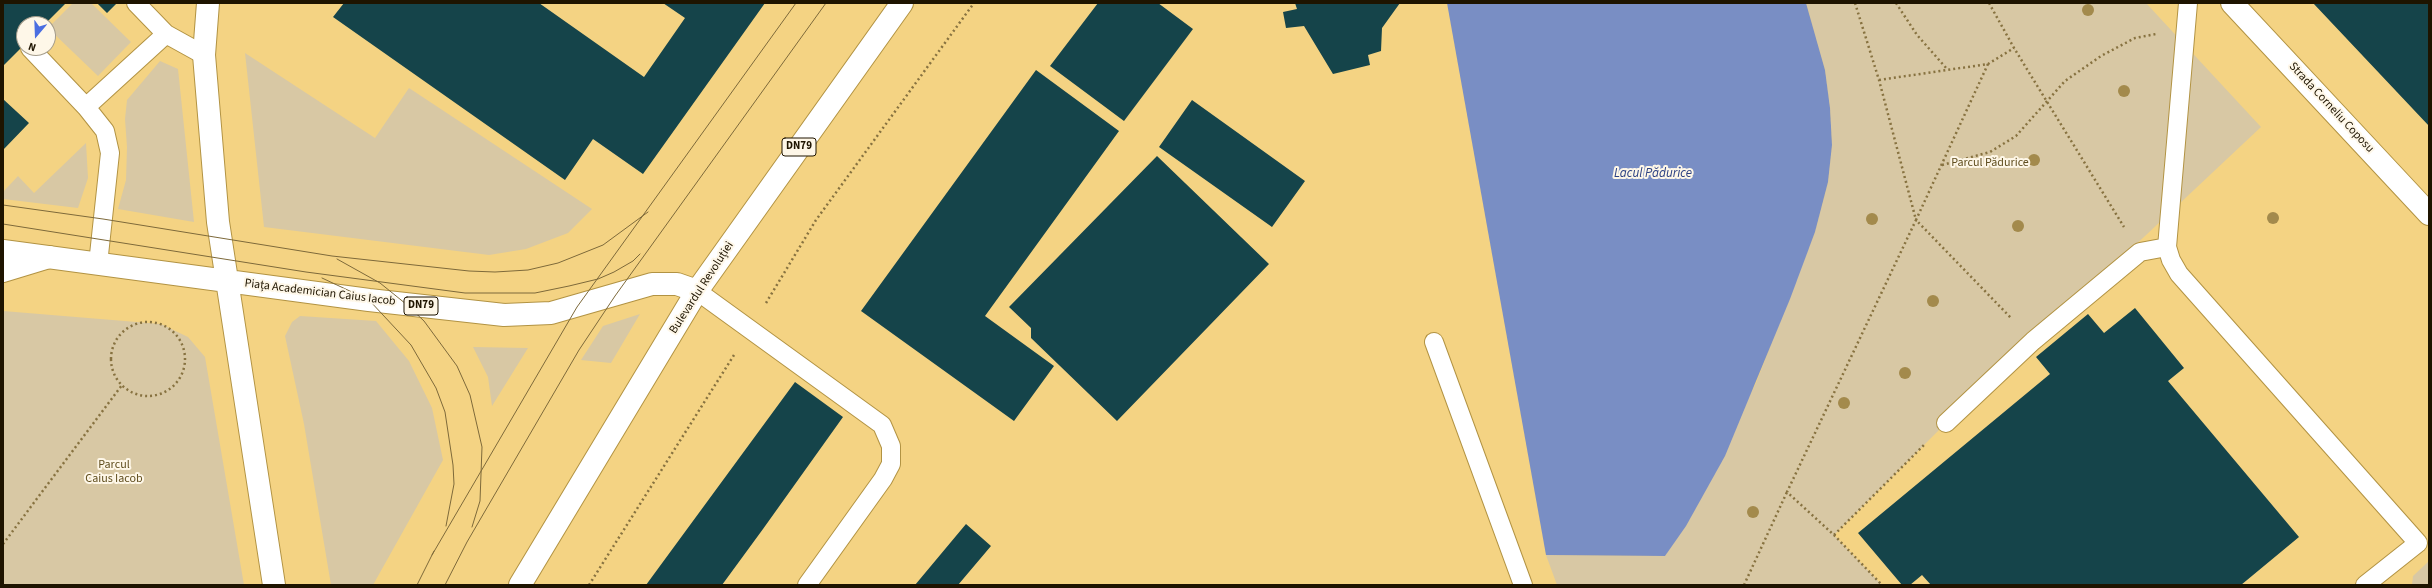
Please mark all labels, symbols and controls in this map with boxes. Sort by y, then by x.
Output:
north arrow [16,16,56,56]
text: N [26,39,38,55]
street label: Strada Corneliu Coposu [2285,60,2377,156]
road number: DN79 [782,138,816,156]
park label: Parcul Pădurice [1951,156,2029,170]
water label: Lacul Pădurice [1614,166,1692,182]
street label: Bulevardul Revoluției [667,239,737,337]
street label: Piața Academician Caius Iacob [244,277,396,309]
road number: DN79 [404,297,438,315]
park label: Parcul Caius Iacob [85,458,143,486]

